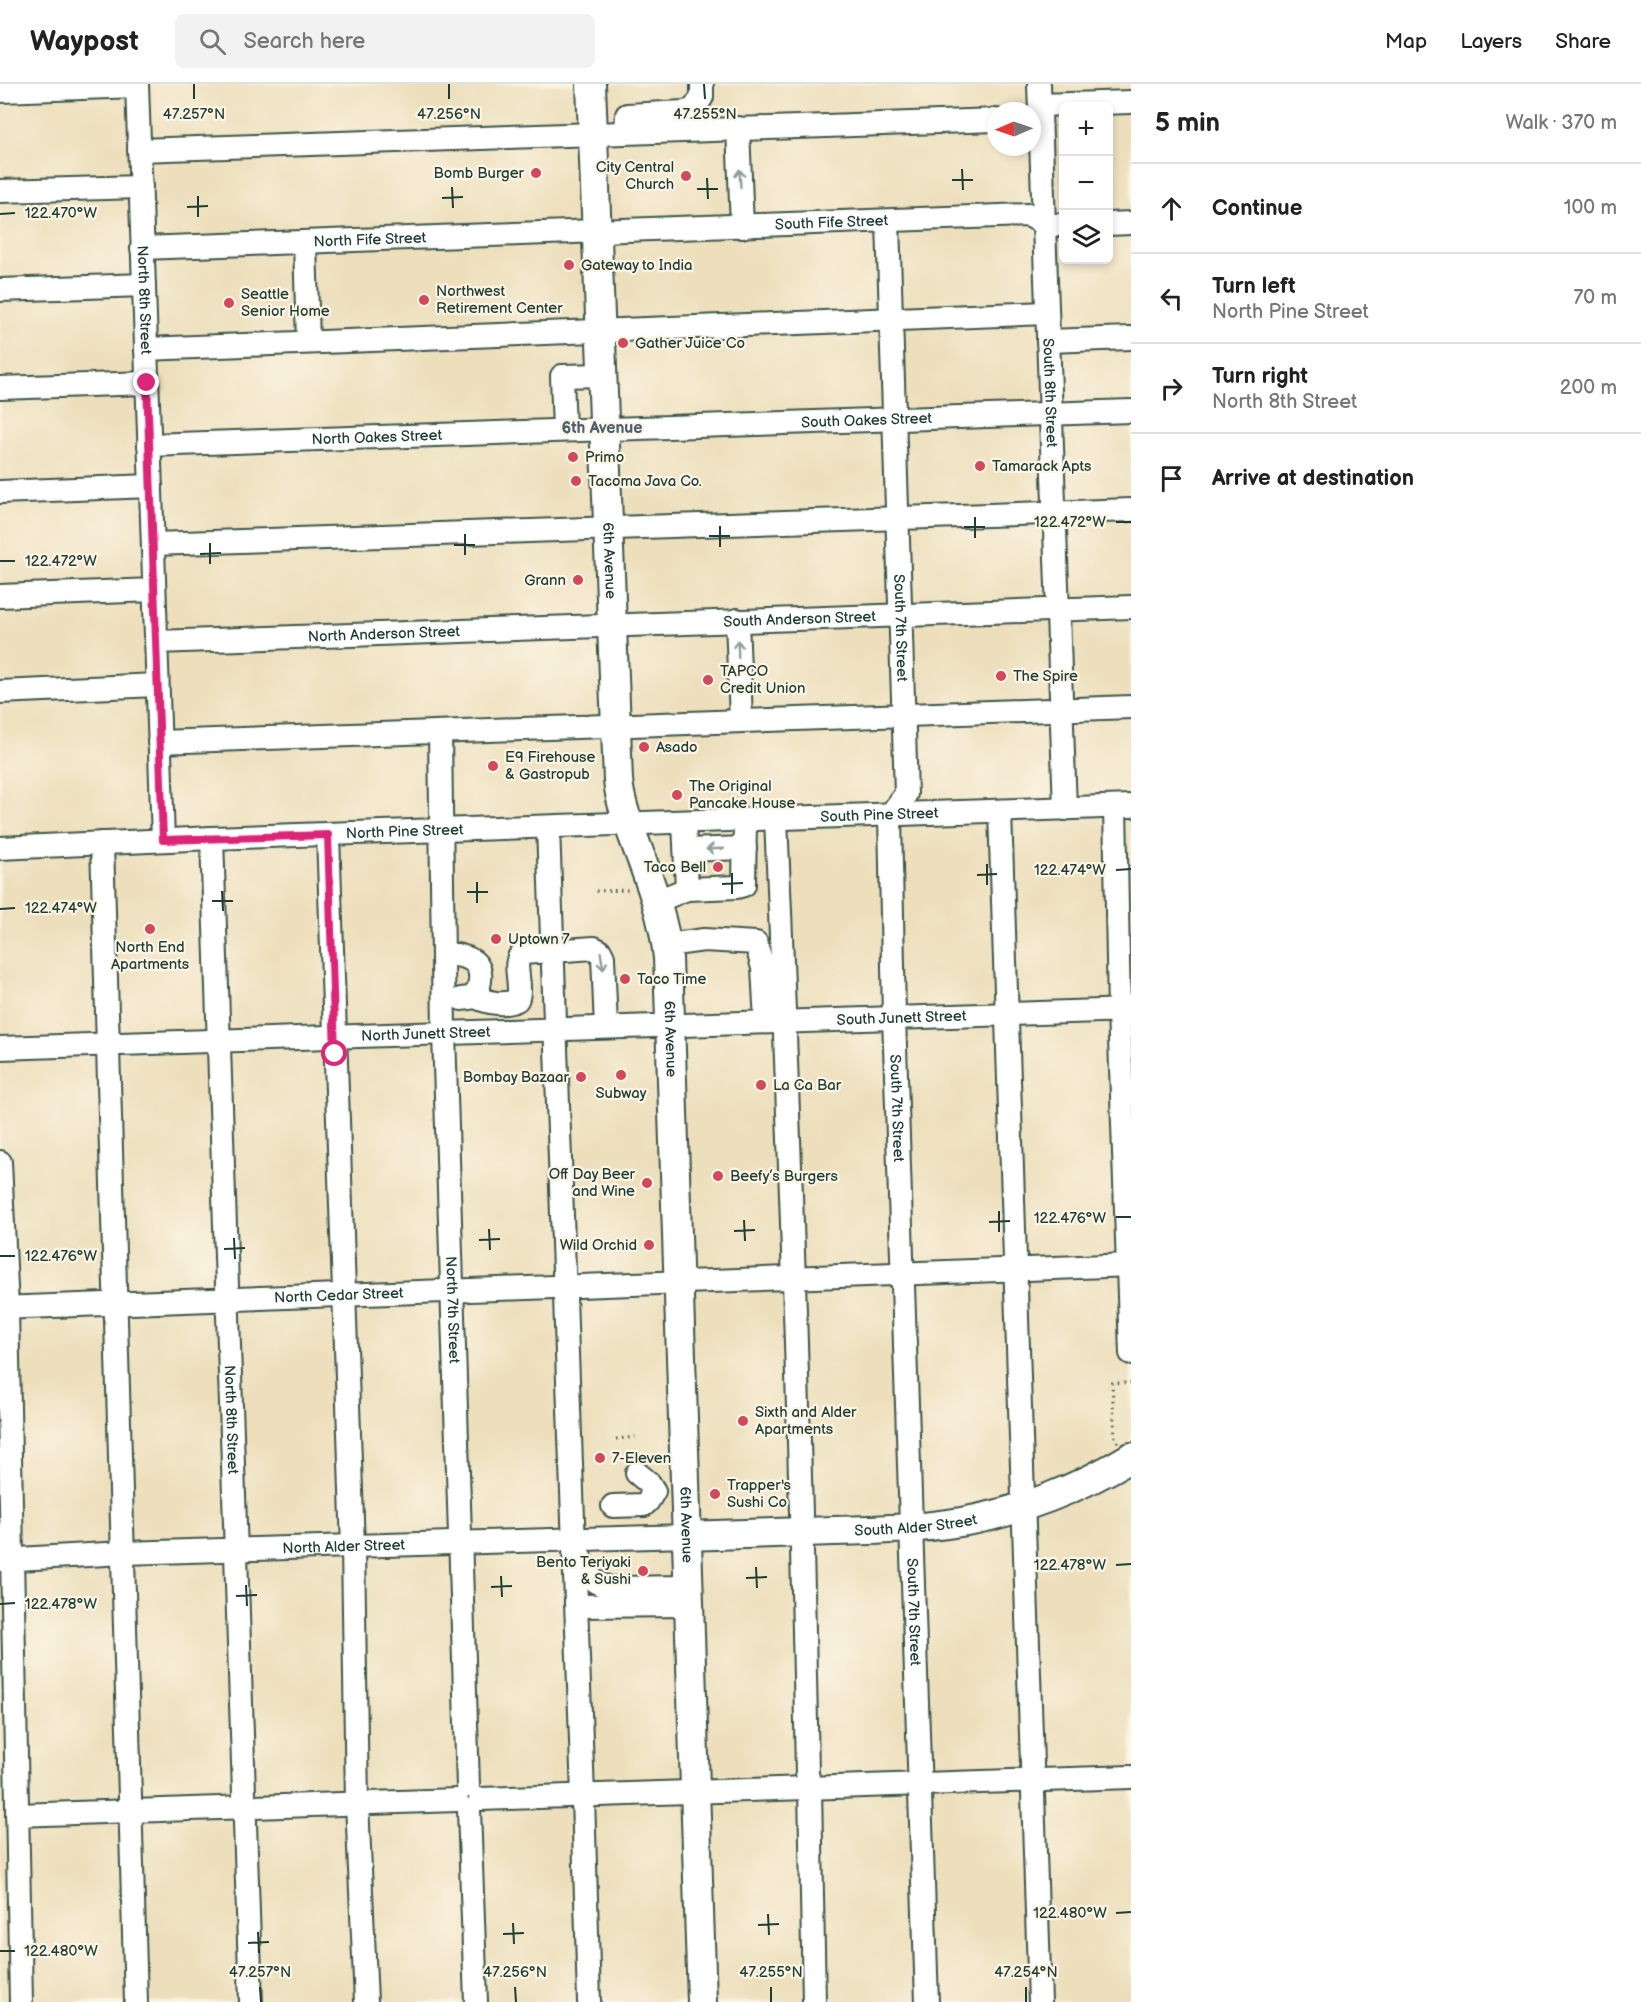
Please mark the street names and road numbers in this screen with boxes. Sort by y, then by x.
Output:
street label: South Fife Street [775,211,889,234]
street label: North Fife Street [313,228,427,251]
street label: North 8th Street [133,245,156,355]
street label: South 8th Street [1039,338,1062,448]
street label: South Oakes Street [801,408,933,432]
street label: North Oakes Street [311,425,443,449]
street label: 6th Avenue [599,522,620,599]
street label: South 7th Street [890,574,912,682]
street label: South Anderson Street [723,607,877,631]
street label: North Anderson Street [307,622,461,646]
street label: South Pine Street [820,803,939,826]
street label: North Pine Street [346,820,464,843]
street label: 6th Avenue [660,1000,681,1078]
street label: South Junett Street [836,1006,967,1029]
street label: North Junett Street [361,1022,491,1045]
street label: South 7th Street [886,1054,908,1163]
street label: North 7th Street [442,1256,464,1364]
street label: North Cedar Street [274,1283,404,1307]
street label: North 8th Street [220,1365,243,1475]
street label: 6th Avenue [676,1486,697,1563]
street label: South Alder Street [854,1510,979,1540]
street label: North Alder Street [282,1535,406,1558]
street label: South 7th Street [903,1558,925,1666]

